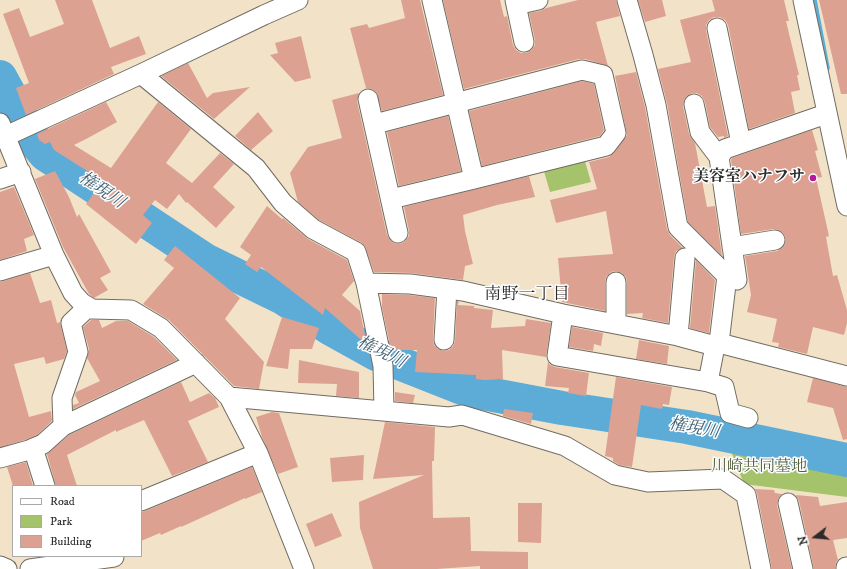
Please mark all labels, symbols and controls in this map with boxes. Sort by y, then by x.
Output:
water label: 権現川 [74,168,128,214]
place label: 美容室ハナフサ [693,168,805,188]
marker: 美容室ハナフサ [808,173,818,183]
district label: 南野一丁目 [485,285,569,305]
water label: 権現川 [354,333,408,373]
water label: 権現川 [667,415,721,443]
park label: 川崎共同墓地 [711,458,807,478]
legend [12,485,142,557]
text: Road [50,494,75,509]
text: Park [50,514,72,529]
north arrow [795,517,835,557]
text: Building [50,534,91,549]
text: N [795,534,811,547]

